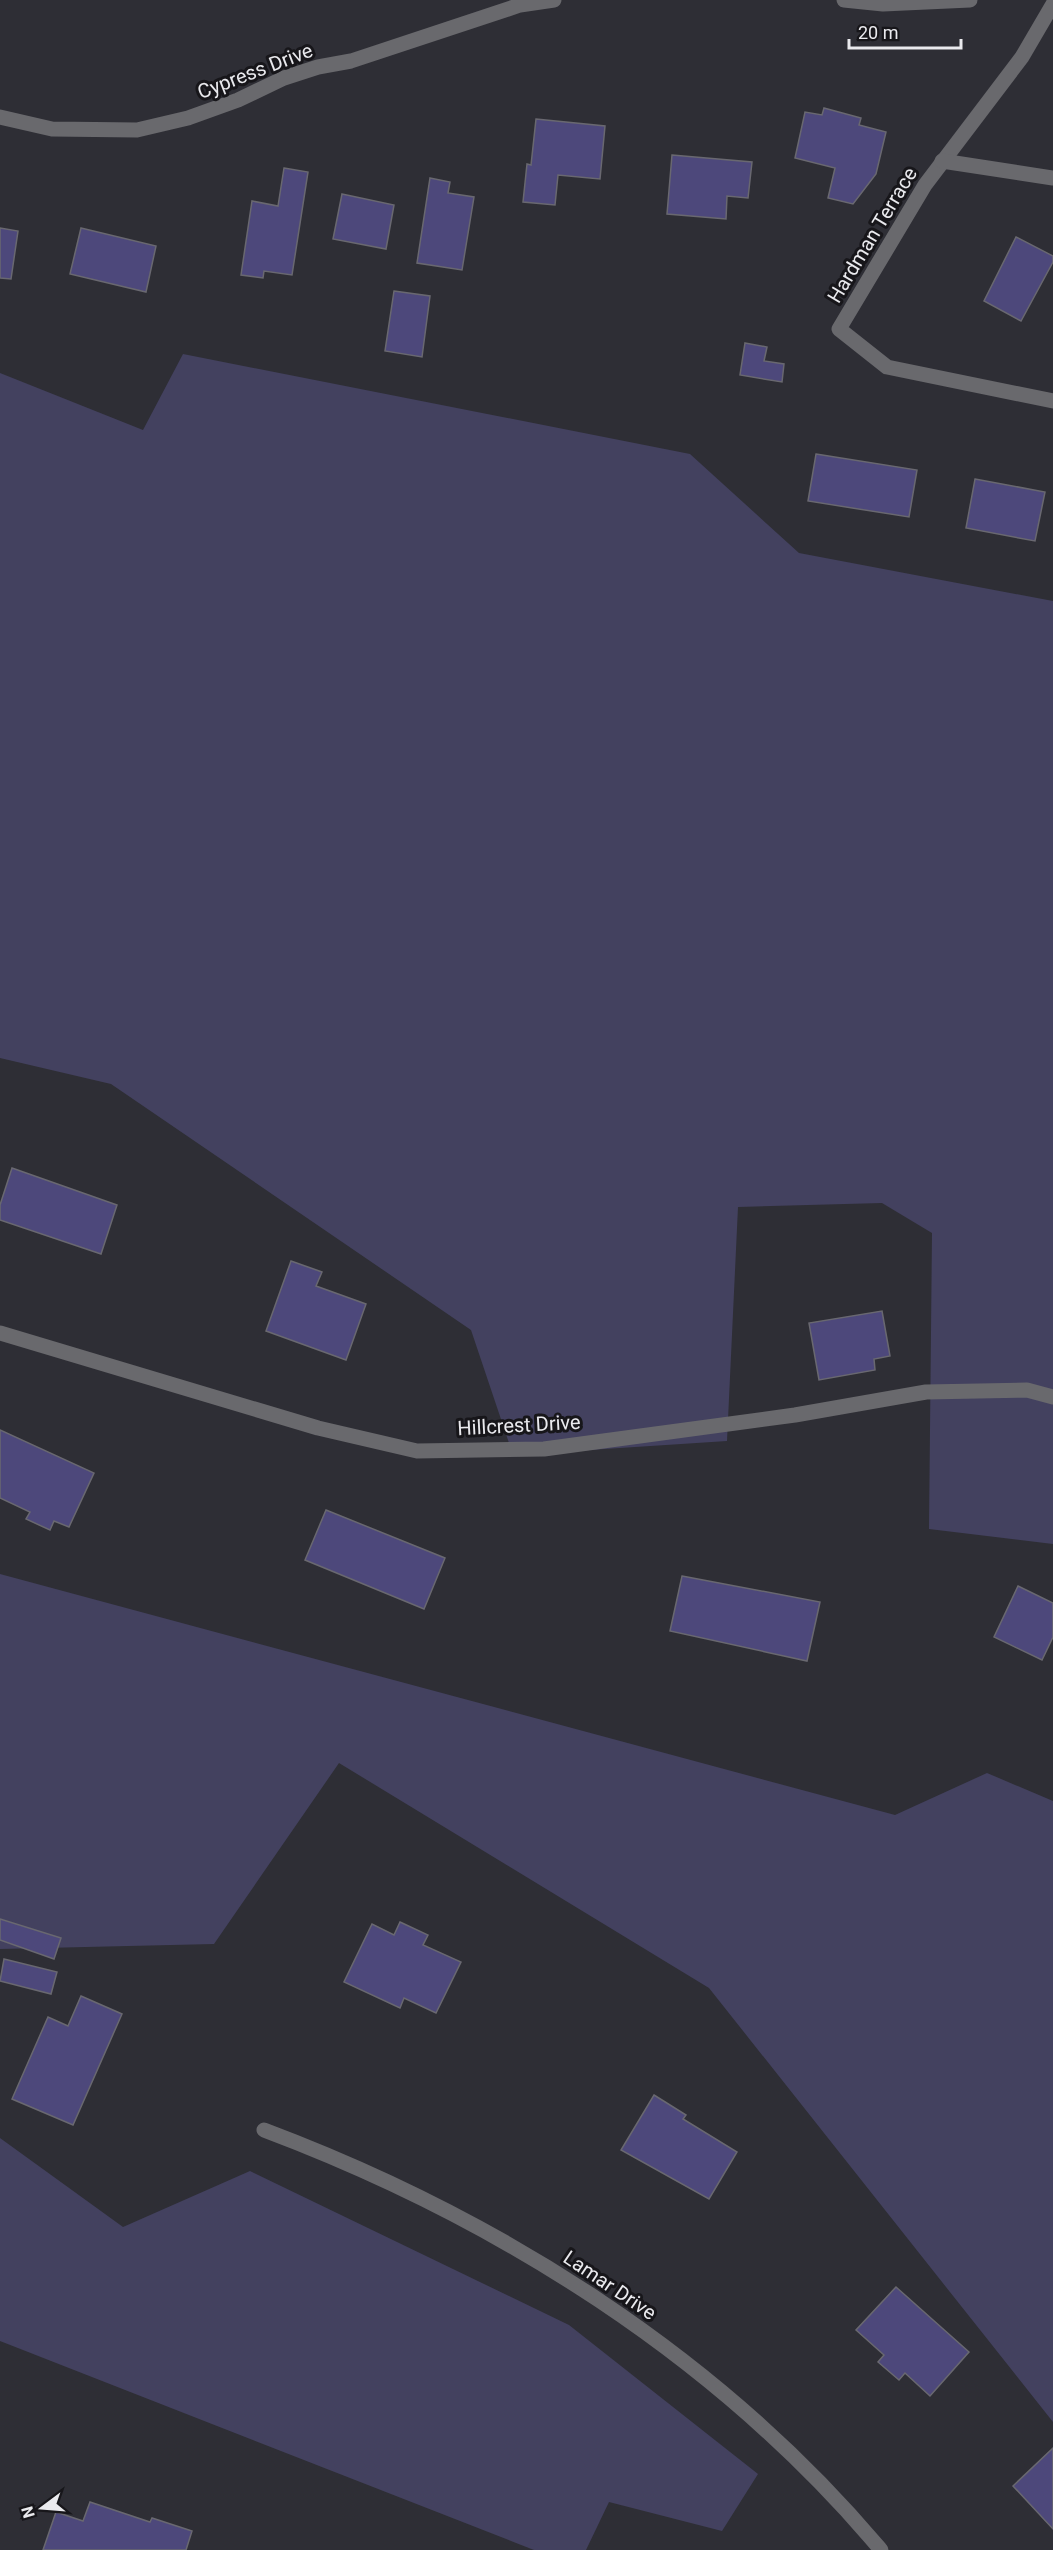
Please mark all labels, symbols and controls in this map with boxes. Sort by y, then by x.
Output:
scale bar [849,12,962,50]
text: 20 m [858,22,898,43]
street label: Cypress Drive [194,38,316,104]
street label: Hardman Terrace [822,163,922,307]
street label: Hillcrest Drive [457,1410,581,1440]
street label: Lamar Drive [559,2245,661,2325]
north arrow [12,2478,72,2538]
text: N [17,2504,39,2520]

